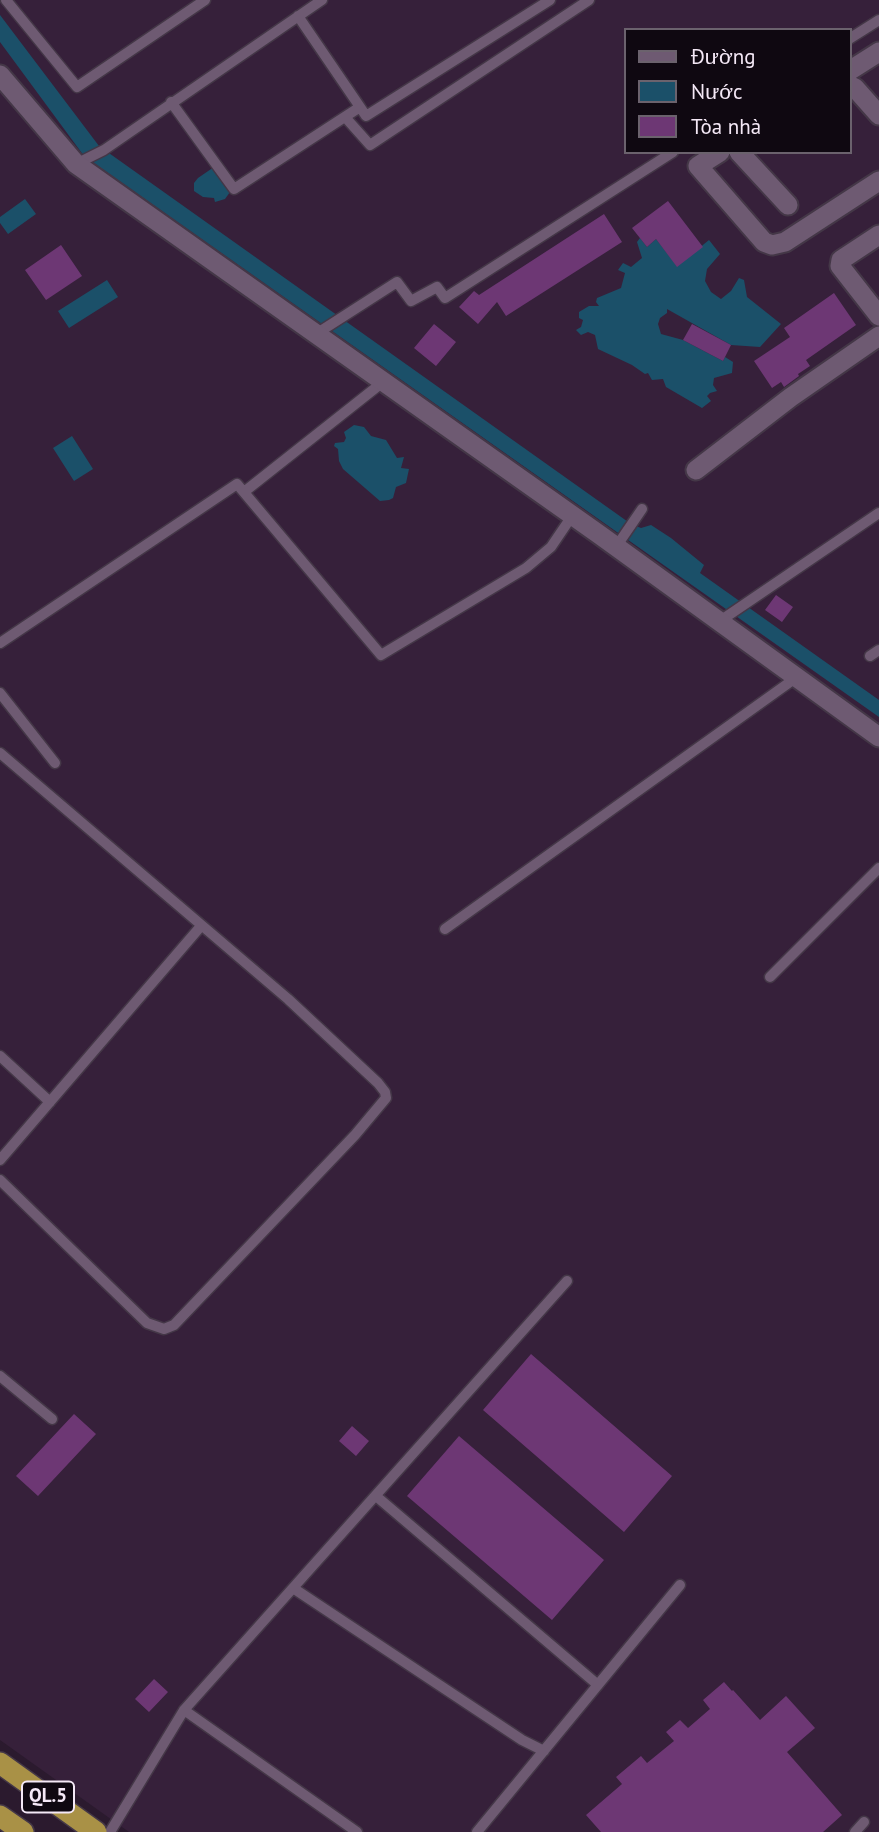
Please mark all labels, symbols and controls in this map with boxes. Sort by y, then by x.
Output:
legend [624,28,851,154]
text: Đường [691,43,755,70]
text: Nước [691,78,742,105]
text: Tòa nhà [691,113,761,140]
road number: QL.5 [22,1782,74,1812]

